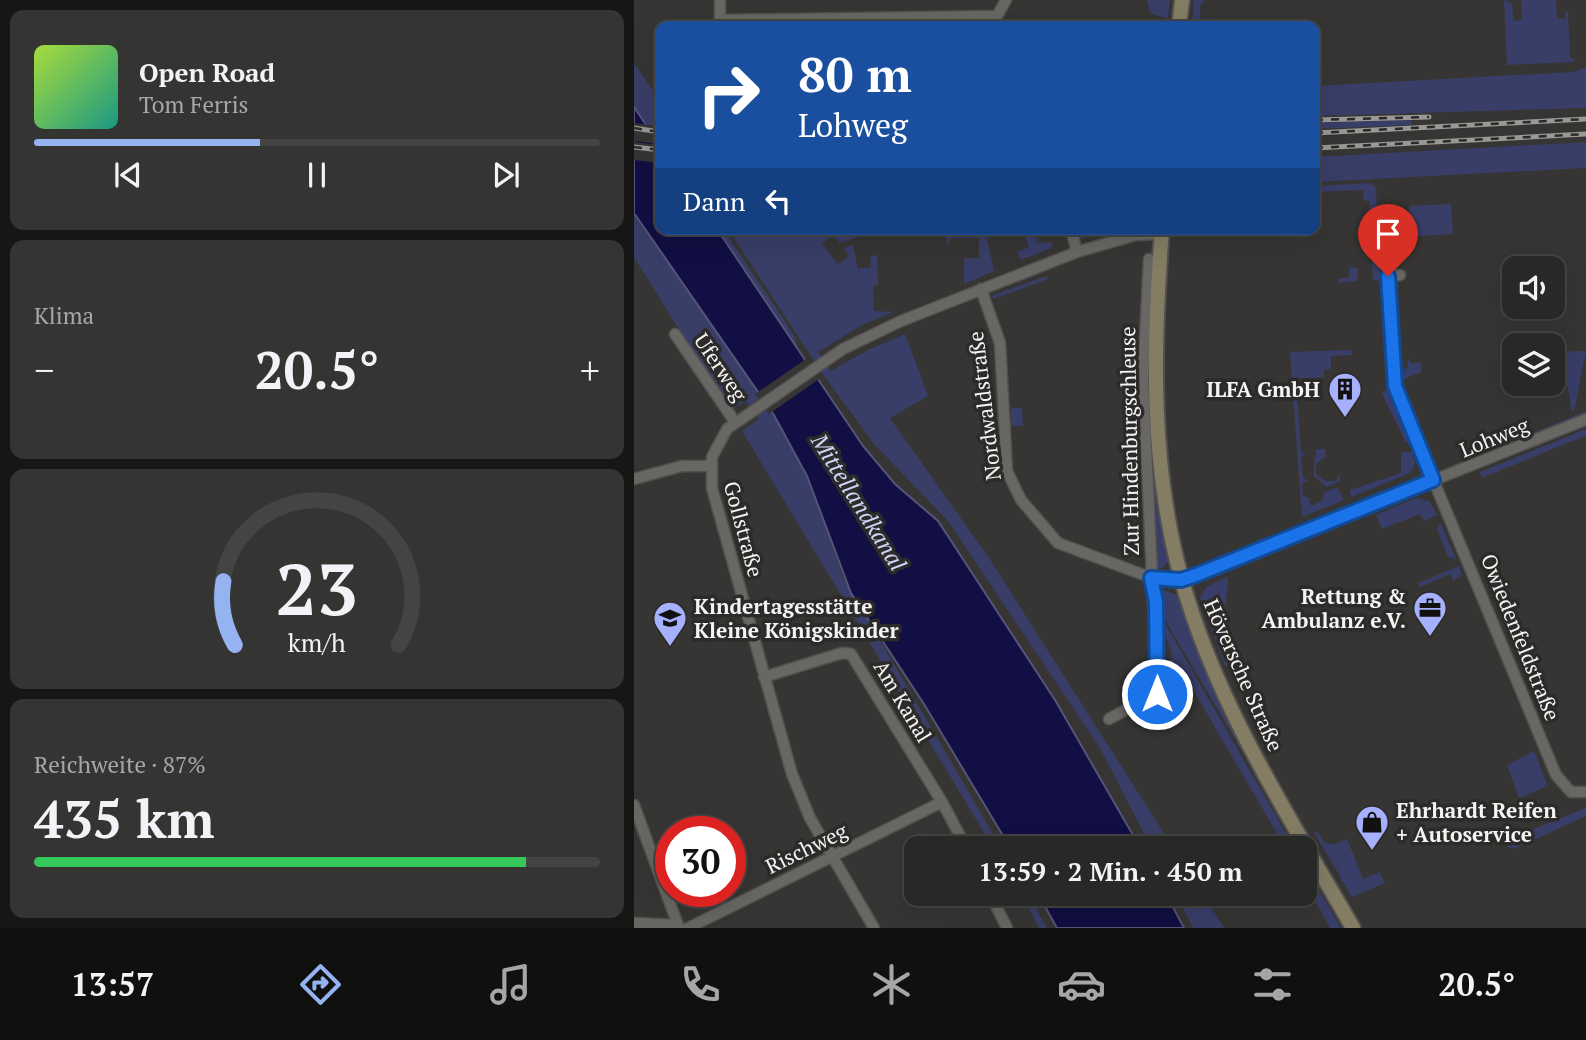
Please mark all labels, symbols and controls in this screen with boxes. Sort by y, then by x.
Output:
text: 80 m [798,41,912,106]
icon: right [683,49,774,140]
text: Open Road [139,55,275,89]
text: Tom Ferris [139,89,249,120]
text: Lohweg [798,104,908,146]
icon: previous [109,156,147,194]
icon: pause [298,156,336,194]
icon: next [487,156,525,194]
icon: left [759,182,797,220]
text: Dann [683,184,745,218]
pin [1358,204,1418,276]
icon: arrive [1369,215,1407,253]
map controls [1502,256,1565,396]
button: sound [1502,256,1565,319]
text: Klima [34,300,94,331]
street label: Zur Hindenburgschleuse [1113,326,1145,556]
street label: Uferweg [688,327,755,407]
street label: Nordwaldstraße [961,330,1007,482]
button: layers [1502,333,1565,396]
text: 20.5° [254,335,380,404]
text: − [34,345,54,395]
text: + [580,345,600,395]
building icon: ILFA GmbH [1326,370,1364,419]
place label: ILFA GmbH [1206,375,1320,403]
street label: Lohweg [1455,410,1534,463]
water label: Mittellandkanal [804,427,914,577]
street label: Gollstraße [718,478,770,580]
text: 23 [276,539,358,636]
street label: Owiedenfeldstraße [1475,550,1567,724]
place label: Rettung & Ambulanz e.V. [1261,582,1406,634]
office icon: Rettung & Ambulanz e.V. [1411,589,1449,638]
place label: Kindertagesstätte Kleine Königskinder [694,592,899,644]
street label: Höversche Straße [1198,594,1290,756]
school or university icon: Kindertagesstätte Kleine Königskinder [651,599,689,648]
text: km/h [288,626,346,659]
street label: Am Kanal [868,655,938,747]
position arrow [1120,657,1194,731]
text: Reichweite · 87% [34,749,206,780]
text: 435 km [34,784,215,853]
place label: Ehrhardt Reifen + Autoservice [1396,796,1557,848]
shop icon: Ehrhardt Reifen + Autoservice [1353,803,1391,852]
speed limit sign: 30 [655,816,746,907]
street label: Rischweg [761,816,852,880]
text: 13:59 · 2 Min. · 450 m [978,854,1243,888]
icon: directions [296,960,345,1009]
icon: music [486,960,535,1009]
icon: phone [676,960,725,1009]
icon: climate [867,960,916,1009]
icon: car [1057,960,1106,1009]
icon: filters [1248,960,1297,1009]
text: 13:57 [71,963,154,1005]
text: 20.5° [1438,963,1515,1005]

